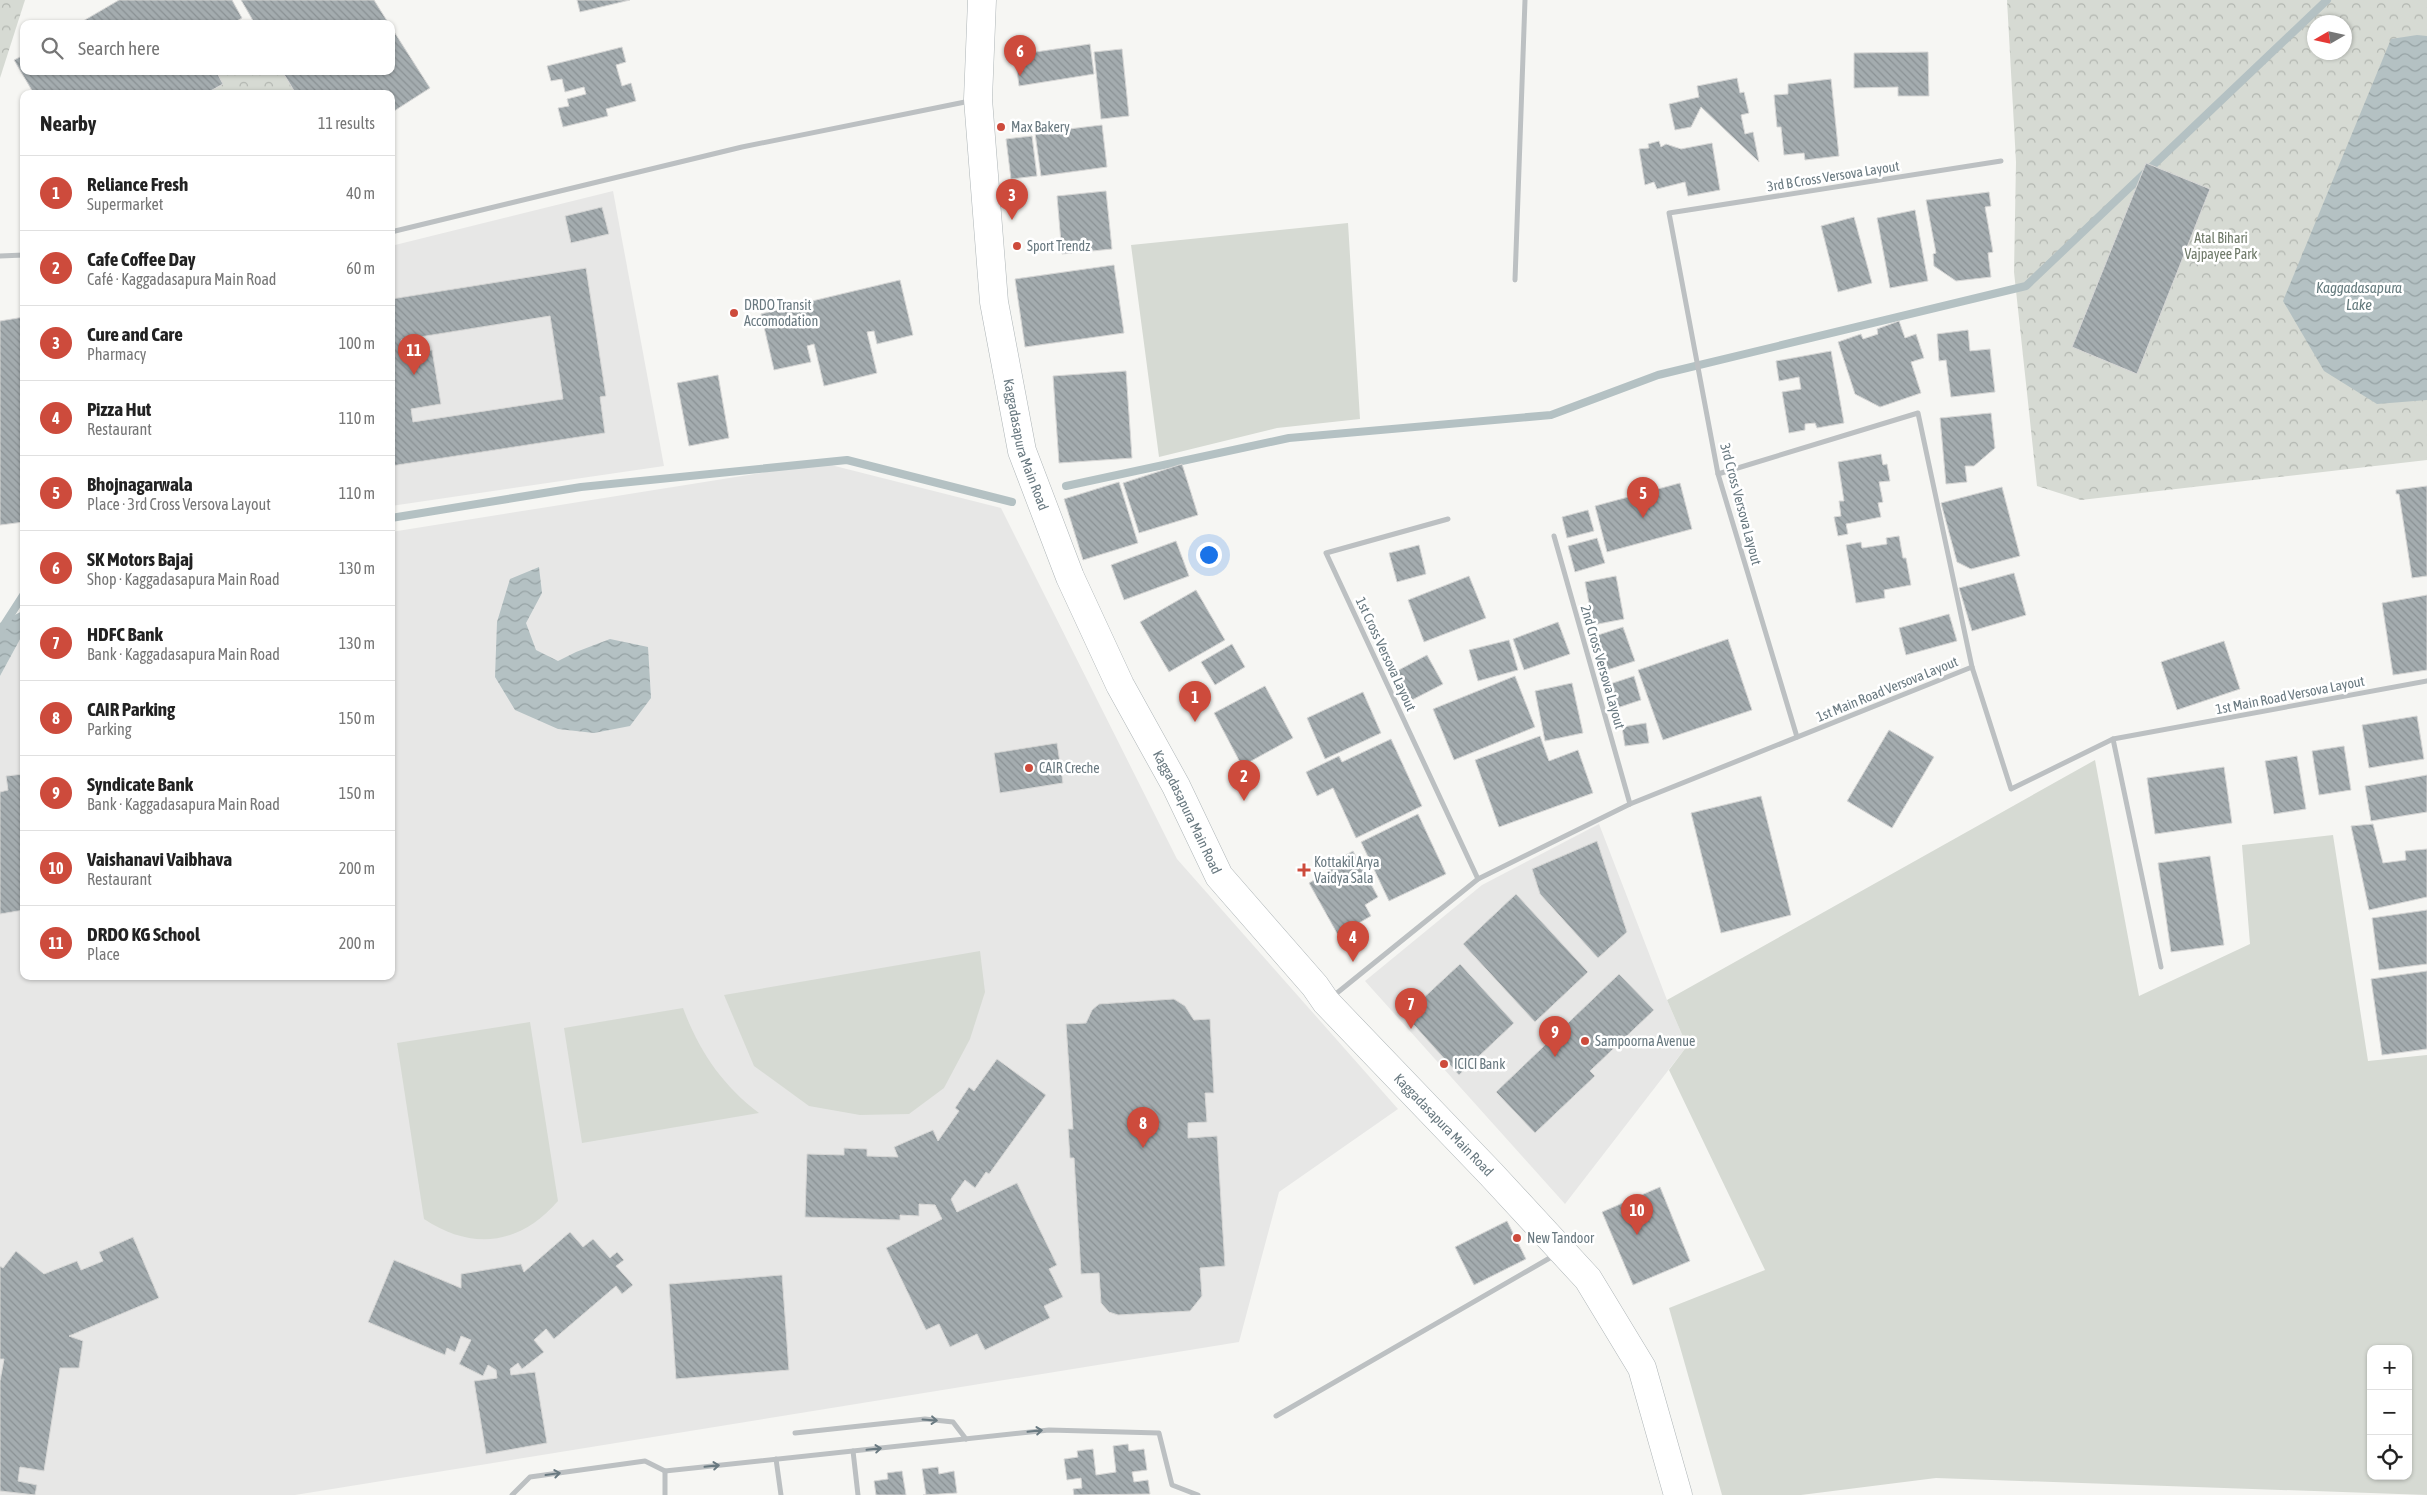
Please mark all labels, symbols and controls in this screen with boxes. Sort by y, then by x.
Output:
north arrow [2307,15,2352,60]
search box [20,20,395,75]
icon: search [38,34,66,62]
pin: 6 [1004,35,1036,76]
text: Search here [78,37,160,59]
text: Nearby [40,111,96,135]
text: 11 results [318,114,375,132]
place label: Max Bakery [1011,119,1070,135]
marker: Max Bakery [995,121,1007,133]
street label: 3rd B Cross Versova Layout [1766,158,1900,194]
text: Reliance Fresh [87,173,188,195]
pin: 3 [996,179,1028,220]
text: 1 [52,184,60,202]
text: 40 m [346,184,375,202]
text: Supermarket [87,195,163,213]
park label: Atal Bihari Vajpayee Park [2185,230,2257,262]
place label: Sport Trendz [1027,238,1090,254]
marker: Sport Trendz [1011,240,1023,252]
text: Cafe Coffee Day [87,248,196,270]
text: 2 [52,259,60,277]
text: 60 m [346,259,375,277]
text: Café · Kaggadasapura Main Road [87,270,276,288]
water label: Kaggadasapura Lake [2316,279,2402,313]
place label: DRDO Transit Accomodation [744,297,818,329]
marker: DRDO Transit Accomodation [728,307,740,319]
text: Cure and Care [87,323,183,345]
text: 3 [52,334,60,352]
text: 100 m [339,334,375,352]
pin: 11 [398,334,430,375]
text: Pharmacy [87,345,146,363]
street label: Kaggadasapura Main Road [1001,377,1052,512]
text: Pizza Hut [87,398,151,420]
text: 4 [52,409,60,427]
text: 110 m [339,409,375,427]
text: Restaurant [87,420,152,438]
street label: 3rd Cross Versova Layout [1717,441,1765,567]
text: Bhojnagarwala [87,473,193,495]
pin: 5 [1627,477,1659,518]
text: 5 [52,484,60,502]
text: 110 m [339,484,375,502]
text: Place · 3rd Cross Versova Layout [87,495,271,513]
your location [1196,542,1222,568]
text: SK Motors Bajaj [87,548,193,570]
text: 6 [52,559,60,577]
text: 130 m [339,559,375,577]
text: Shop · Kaggadasapura Main Road [87,570,280,588]
street label: 1st Cross Versova Layout [1353,595,1419,713]
street label: 2nd Cross Versova Layout [1578,603,1628,731]
text: HDFC Bank [87,623,163,645]
text: 7 [52,634,60,652]
text: 130 m [339,634,375,652]
text: Bank · Kaggadasapura Main Road [87,645,280,663]
street label: 1st Main Road Versova Layout [1814,653,1960,725]
street label: 1st Main Road Versova Layout [2214,673,2366,717]
pin: 1 [1179,681,1211,722]
text: CAIR Parking [87,698,175,720]
text: 8 [52,709,60,727]
text: 150 m [339,709,375,727]
text: Parking [87,720,132,738]
street label: Kaggadasapura Main Road [1150,747,1225,876]
place label: CAIR Creche [1039,760,1100,776]
pin: 2 [1228,760,1260,801]
marker: CAIR Creche [1023,762,1035,774]
text: Syndicate Bank [87,773,193,795]
text: 9 [52,784,60,802]
text: 150 m [339,784,375,802]
text: Bank · Kaggadasapura Main Road [87,795,280,813]
text: Vaishanavi Vaibhava [87,848,232,870]
place label: Kottakil Arya Vaidya Sala [1314,854,1379,886]
text: 10 [48,859,64,877]
text: 200 m [339,859,375,877]
marker: Kottakil Arya Vaidya Sala [1298,864,1310,876]
text: Restaurant [87,870,152,888]
pin: 4 [1337,921,1369,962]
text: DRDO KG School [87,923,200,945]
text: 11 [48,934,64,952]
text: 200 m [339,934,375,952]
text: Place [87,945,120,963]
pin: 7 [1395,988,1427,1029]
pin: 9 [1539,1016,1571,1057]
place label: Sampoorna Avenue [1595,1033,1695,1049]
marker: Sampoorna Avenue [1579,1035,1591,1047]
place label: ICICI Bank [1454,1056,1505,1072]
marker: ICICI Bank [1438,1058,1450,1070]
street label: Kaggadasapura Main Road [1391,1070,1497,1179]
pin: 8 [1127,1107,1159,1148]
pin: 10 [1621,1194,1653,1235]
place label: New Tandoor [1527,1230,1595,1246]
marker: New Tandoor [1511,1232,1523,1244]
map controls [2367,1345,2412,1480]
button: + [2367,1345,2412,1390]
button: − [2367,1390,2412,1435]
one-way arrow [922,1415,938,1424]
one-way arrow [1027,1426,1043,1436]
button: locate [2367,1435,2412,1480]
one-way arrow [865,1444,881,1454]
one-way arrow [704,1461,720,1471]
one-way arrow [545,1469,561,1479]

